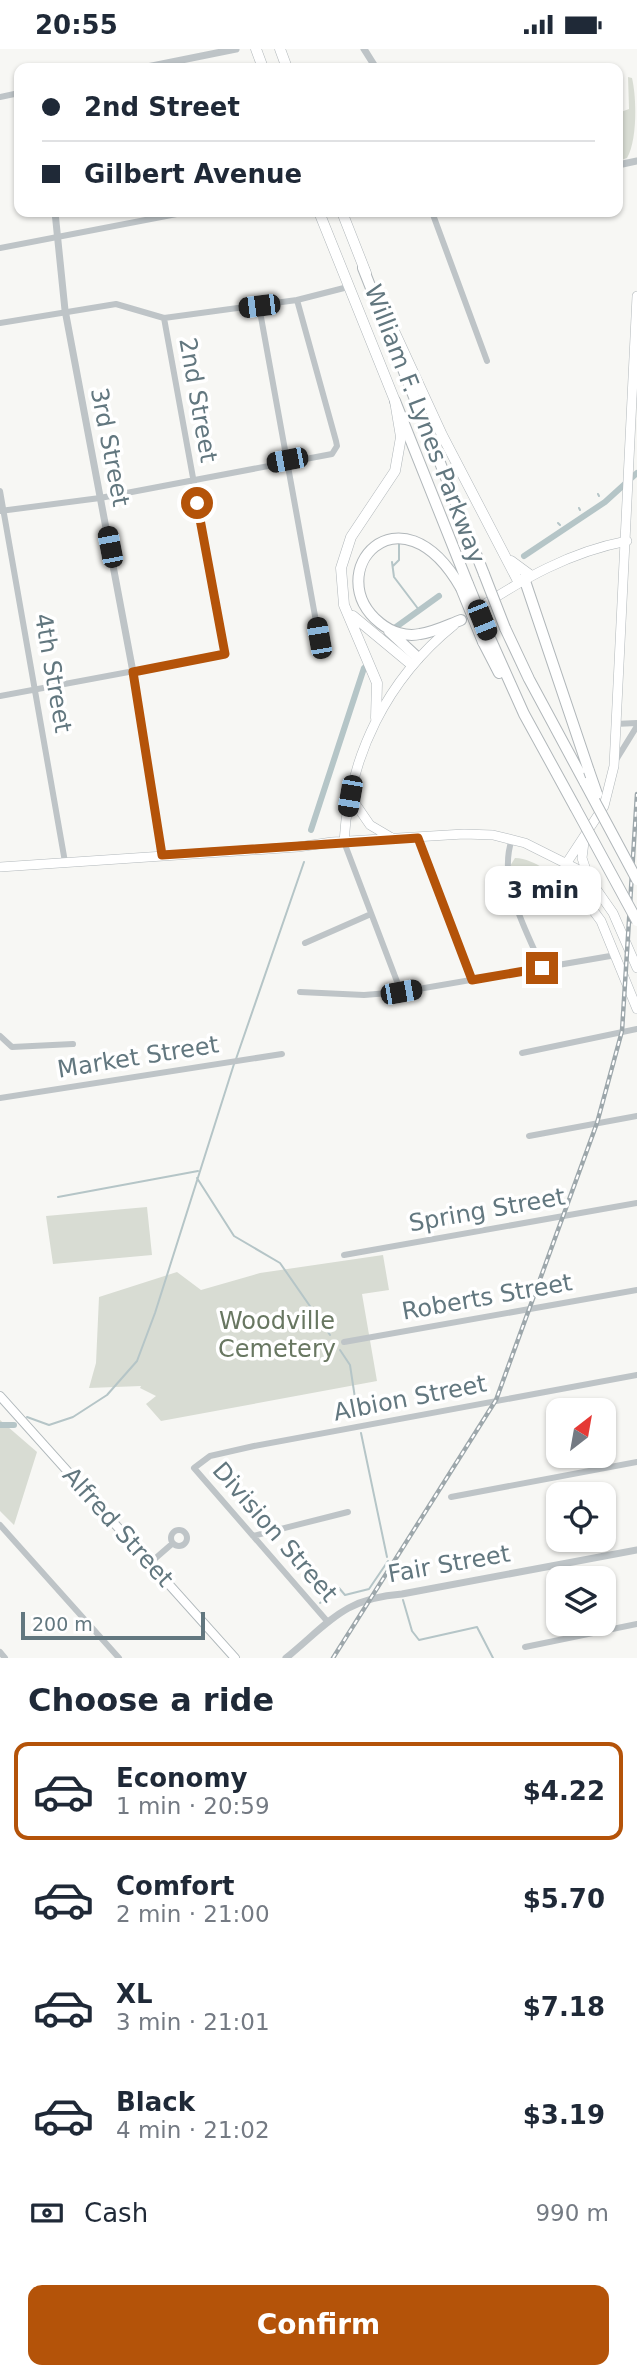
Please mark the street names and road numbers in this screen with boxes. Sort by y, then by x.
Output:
street label: William F. Lynes Parkway [359,280,491,568]
street label: 2nd Street [173,335,223,465]
street label: 3rd Street [85,385,135,509]
street label: 4th Street [29,611,77,735]
street label: Market Street [55,1030,221,1084]
street label: Spring Street [407,1182,567,1238]
street label: Roberts Street [400,1268,574,1326]
street label: Albion Street [331,1369,489,1427]
street label: Division Street [207,1457,343,1607]
street label: Alfred Street [57,1461,179,1593]
street label: Fair Street [386,1539,512,1589]

